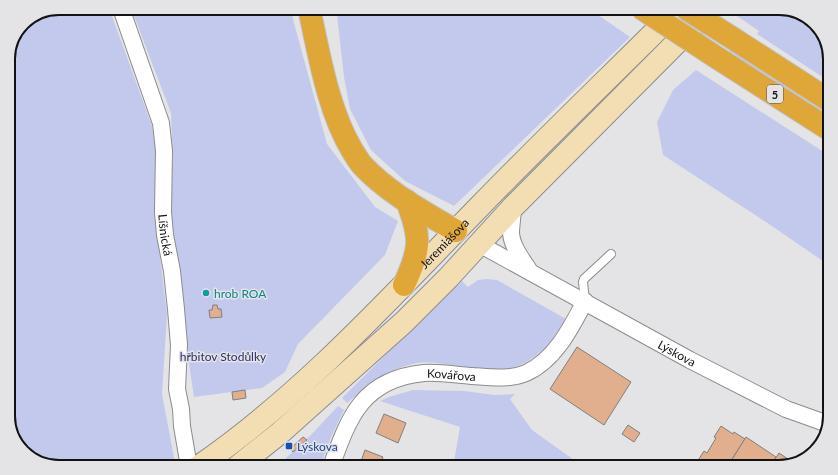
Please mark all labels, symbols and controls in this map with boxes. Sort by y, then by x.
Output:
road number: 5 [767,85,783,103]
street label: Líšnická [156,213,176,257]
street label: Jeremiášova [416,215,472,272]
place label: hrob ROA [214,286,267,301]
marker: hrob ROA [201,288,211,298]
street label: Lýskova [656,336,698,369]
park label: hřbitov Stodůlky [180,349,267,364]
street label: Kovářova [427,365,476,384]
place label: Lýskova [297,439,338,454]
marker: Lýskova [284,441,294,451]

